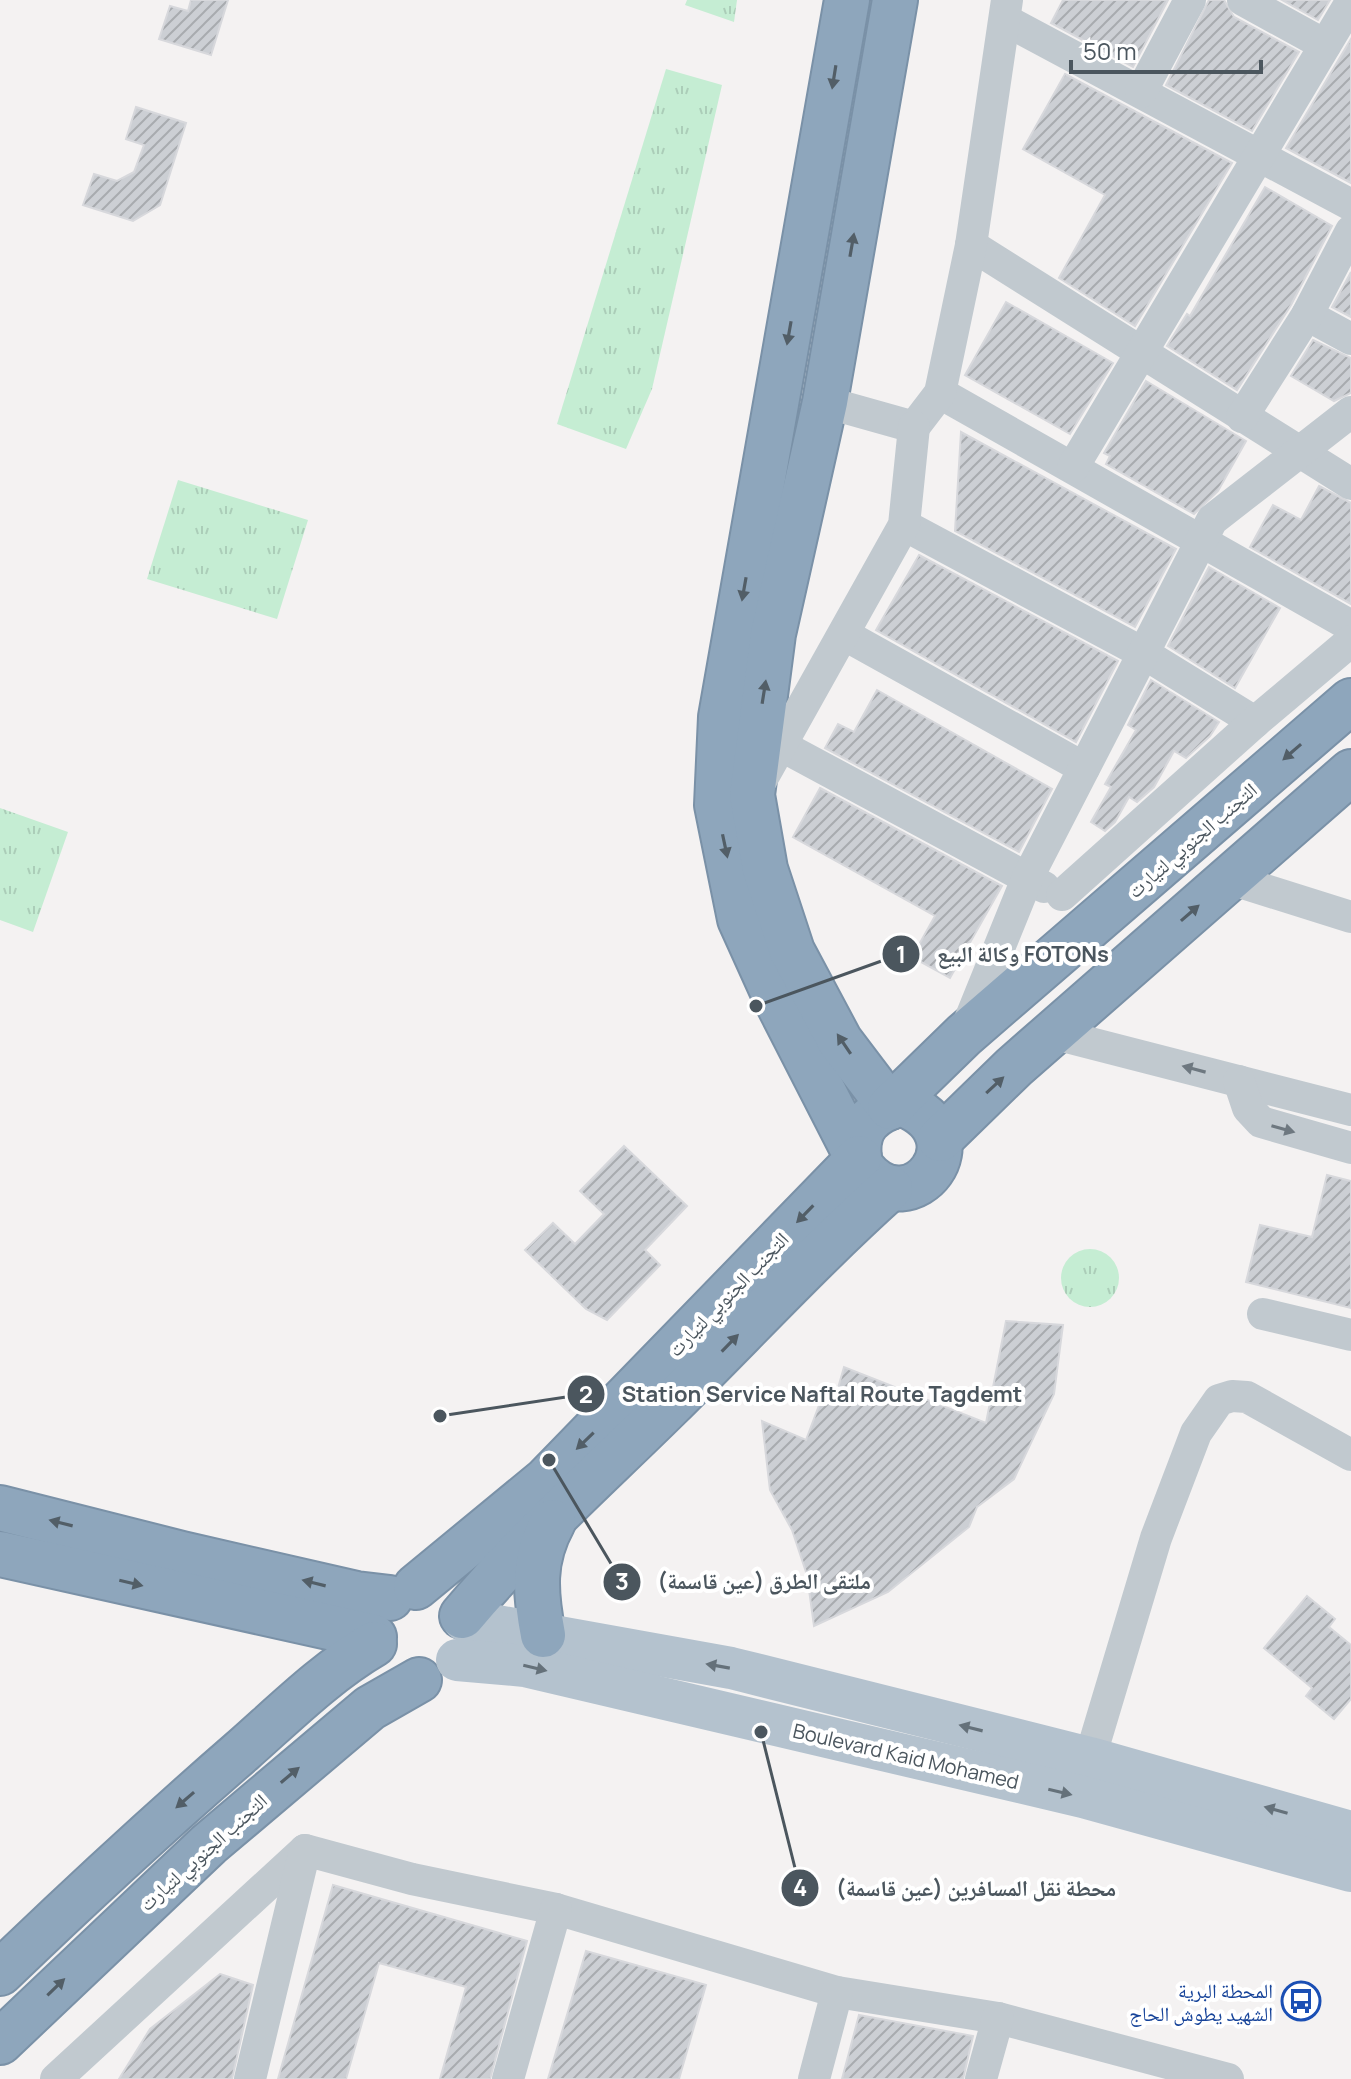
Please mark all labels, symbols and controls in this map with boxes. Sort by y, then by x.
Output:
scale bar [1071,24,1261,74]
text: 50 m [1083,34,1137,67]
one-way arrow [828,65,840,90]
one-way arrow [846,232,858,257]
one-way arrow [783,321,795,346]
one-way arrow [737,577,749,602]
one-way arrow [758,679,771,704]
one-way arrow [1283,743,1303,760]
street label: التجنب الجنوبي لتيارت [1122,776,1265,906]
one-way arrow [719,834,732,859]
one-way arrow [1180,905,1200,922]
callout: وكالة البيع FOTONs [881,931,1124,977]
text: 1 [896,937,906,970]
text: وكالة البيع FOTONs [937,939,1109,969]
one-way arrow [837,1034,852,1055]
one-way arrow [1182,1062,1207,1074]
one-way arrow [986,1076,1005,1094]
one-way arrow [1271,1123,1296,1135]
one-way arrow [796,1205,814,1224]
street label: التجنب الجنوبي لتيارت [662,1226,797,1364]
one-way arrow [720,1334,739,1353]
callout: Station Service Naftal Route Tagdemt [566,1371,1039,1417]
text: 2 [579,1377,593,1410]
text: Station Service Naftal Route Tagdemt [622,1379,1022,1409]
one-way arrow [576,1432,595,1450]
one-way arrow [48,1517,73,1529]
callout: ملتقى الطرق (عين قاسمة) [602,1559,887,1605]
text: 3 [615,1564,629,1597]
text: ملتقى الطرق (عين قاسمة) [657,1566,871,1596]
one-way arrow [301,1576,326,1589]
one-way arrow [118,1577,143,1590]
one-way arrow [706,1659,731,1671]
one-way arrow [522,1662,547,1675]
street label: Boulevard Kaid Mohamed [790,1717,1022,1795]
one-way arrow [958,1721,983,1734]
one-way arrow [280,1767,300,1784]
one-way arrow [1048,1786,1073,1799]
street label: التجنب الجنوبي لتيارت [133,1787,275,1919]
one-way arrow [176,1791,195,1809]
one-way arrow [1263,1804,1288,1816]
callout: محطة نقل المسافرين (عين قاسمة) [780,1865,1133,1911]
text: 4 [793,1870,807,1903]
text: محطة نقل المسافرين (عين قاسمة) [836,1873,1116,1903]
place label: المحطة البرية الشهيد يطوش الحاج [1129,1977,1273,2027]
one-way arrow [46,1979,65,1997]
bus stop icon: المحطة البرية الشهيد يطوش الحاج [1280,1980,1322,2022]

